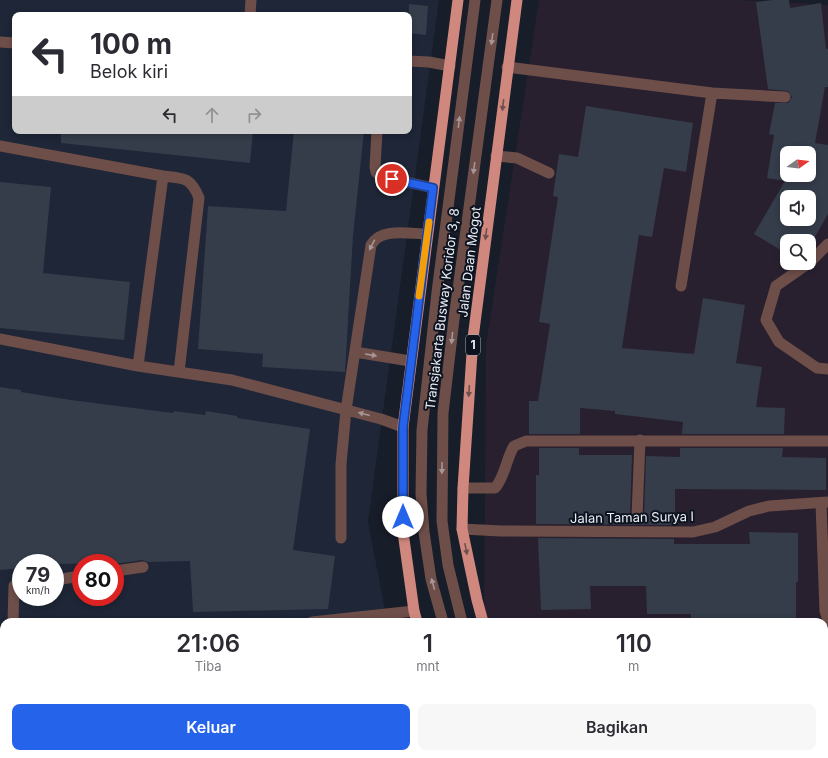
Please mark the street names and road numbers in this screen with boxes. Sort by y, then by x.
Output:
street label: Jalan Daan Mogot [454,206,484,318]
street label: Transjakarta Busway Koridor 3, 8 [422,207,462,411]
road number: 1 [466,335,480,355]
street label: Jalan Taman Surya I [570,508,694,526]

